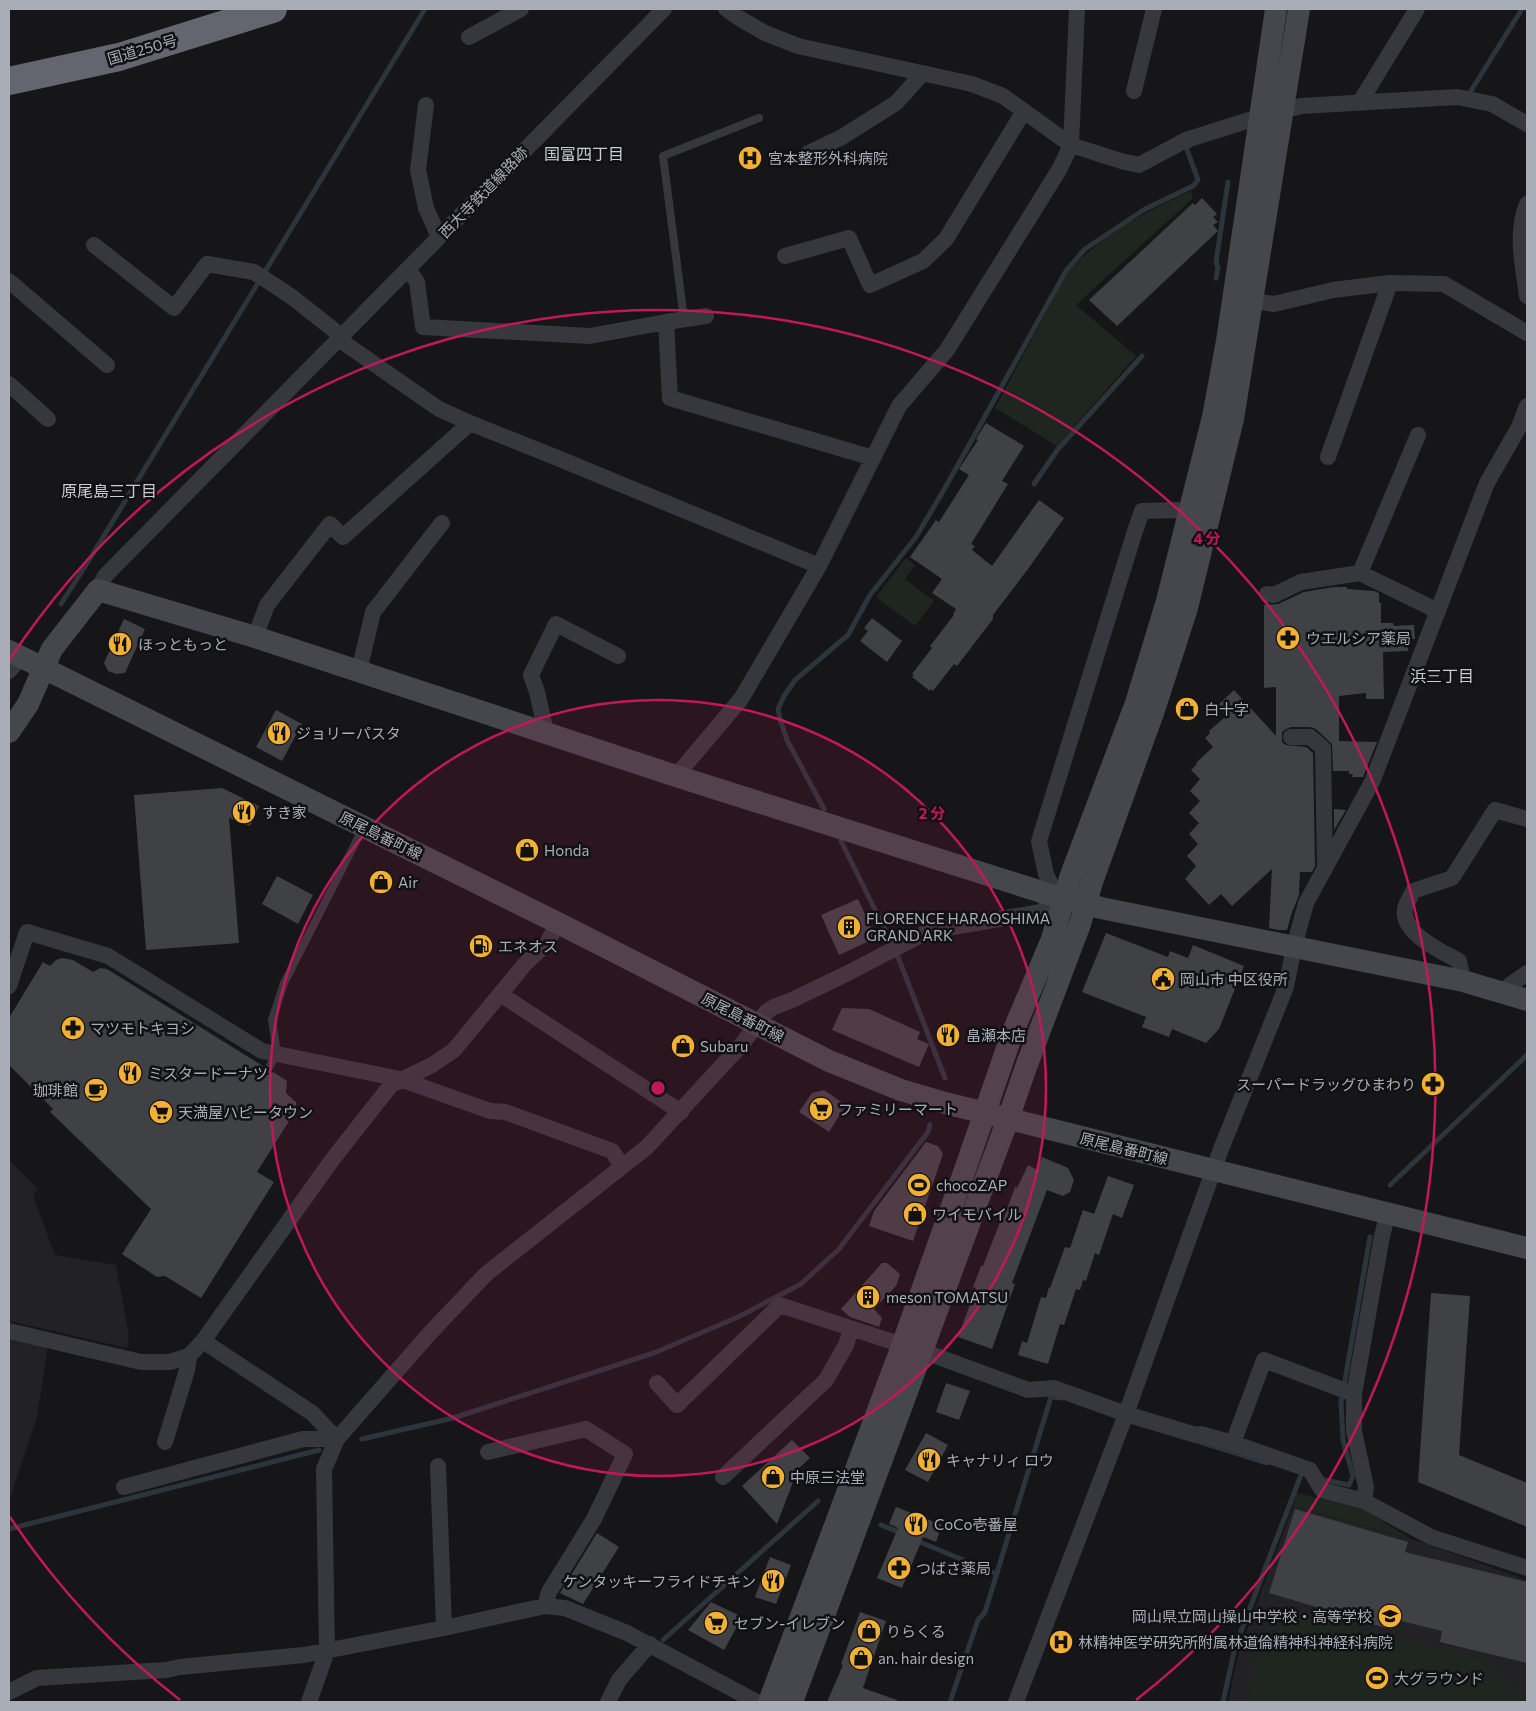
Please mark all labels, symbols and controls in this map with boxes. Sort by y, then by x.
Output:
street label: 国道250号 [105,30,179,68]
street label: 西大寺鉄道線路跡 [435,143,531,241]
district label: 国富四丁目 [544,144,624,163]
hospital icon: 宮本整形外科病院 [737,145,763,171]
place label: 宮本整形外科病院 [768,149,888,167]
district label: 原尾島三丁目 [61,481,157,500]
text: 4 分 [1193,529,1221,547]
pharmacy icon: ウエルシア薬局 [1275,625,1301,651]
place label: ウエルシア薬局 [1306,629,1411,647]
restaurant icon: ほっともっと [107,631,133,657]
place label: ほっともっと [138,635,228,653]
district label: 浜三丁目 [1410,666,1474,685]
shop icon: 白十字 [1174,696,1200,722]
place label: 白十字 [1204,700,1249,718]
restaurant icon: ジョリーパスタ [266,720,292,746]
place label: ジョリーパスタ [296,724,401,742]
restaurant icon: すき家 [231,799,257,825]
place label: すき家 [262,803,307,821]
text: 2 分 [919,804,945,822]
street label: 原尾島番町線 [337,807,425,863]
shop icon: Honda [514,837,540,863]
place label: Honda [544,841,589,859]
shop icon: Air [368,869,394,895]
place label: Air [398,873,418,891]
place label: FLORENCE HARAOSHIMA GRAND ARK [866,909,1050,944]
building icon: FLORENCE HARAOSHIMA GRAND ARK [836,914,862,940]
fuel station icon: エネオス [468,933,494,959]
place label: エネオス [498,937,558,955]
public building icon: 岡山市 中区役所 [1150,966,1176,992]
place label: 岡山市 中区役所 [1180,970,1288,988]
street label: 原尾島番町線 [699,989,787,1045]
pharmacy icon: マツモトキヨシ [60,1015,86,1041]
place label: マツモトキヨシ [90,1019,195,1037]
restaurant icon: 畠瀬本店 [935,1022,961,1048]
place label: 畠瀬本店 [966,1026,1026,1044]
shop icon: Subaru [670,1033,696,1059]
place label: Subaru [700,1037,748,1055]
restaurant icon: ミスタードーナツ [117,1060,143,1086]
place label: ミスタードーナツ [148,1064,268,1082]
pharmacy icon: スーパードラッグひまわり [1420,1071,1446,1097]
place label: スーパードラッグひまわり [1236,1075,1416,1093]
cafe icon: 珈琲館 [83,1077,109,1103]
centre of rings [649,1079,667,1097]
place label: 珈琲館 [33,1081,78,1099]
supermarket icon: ファミリーマート [808,1096,834,1122]
supermarket icon: 天満屋ハピータウン [148,1099,174,1125]
place label: ファミリーマート [838,1100,958,1118]
place label: 天満屋ハピータウン [178,1103,313,1121]
street label: 原尾島番町線 [1078,1128,1170,1168]
sports icon: chocoZAP [906,1172,932,1198]
place label: chocoZAP [936,1176,1007,1194]
shop icon: ワイモバイル [902,1201,928,1227]
place label: ワイモバイル [932,1205,1022,1223]
building icon: meson TOMATSU [855,1284,881,1310]
place label: meson TOMATSU [886,1288,1008,1306]
restaurant icon: キャナリィ ロウ [916,1447,942,1473]
place label: キャナリィ ロウ [946,1451,1054,1469]
shop icon: 中原三法堂 [760,1464,786,1490]
place label: 中原三法堂 [790,1468,865,1486]
restaurant icon: CoCo壱番屋 [903,1511,929,1537]
place label: CoCo壱番屋 [934,1515,1017,1533]
pharmacy icon: つばさ薬局 [886,1555,912,1581]
place label: つばさ薬局 [916,1559,991,1577]
restaurant icon: ケンタッキーフライドチキン [760,1568,786,1594]
place label: ケンタッキーフライドチキン [563,1572,756,1590]
school or university icon: 岡山県立岡山操山中学校・高等学校 [1377,1603,1403,1629]
place label: 岡山県立岡山操山中学校・高等学校 [1132,1607,1372,1625]
supermarket icon: セブン-イレブン [703,1610,729,1636]
place label: セブン-イレブン [734,1614,845,1632]
shop icon: りらくる [856,1618,882,1644]
place label: りらくる [886,1622,946,1640]
hospital icon: 林精神医学研究所附属林道倫精神科神経科病院 [1048,1629,1074,1655]
place label: 林精神医学研究所附属林道倫精神科神経科病院 [1078,1633,1393,1651]
shop icon: an. hair design [848,1645,874,1671]
place label: an. hair design [878,1649,974,1667]
sports icon: 大グラウンド [1364,1665,1390,1691]
place label: 大グラウンド [1394,1669,1484,1687]

